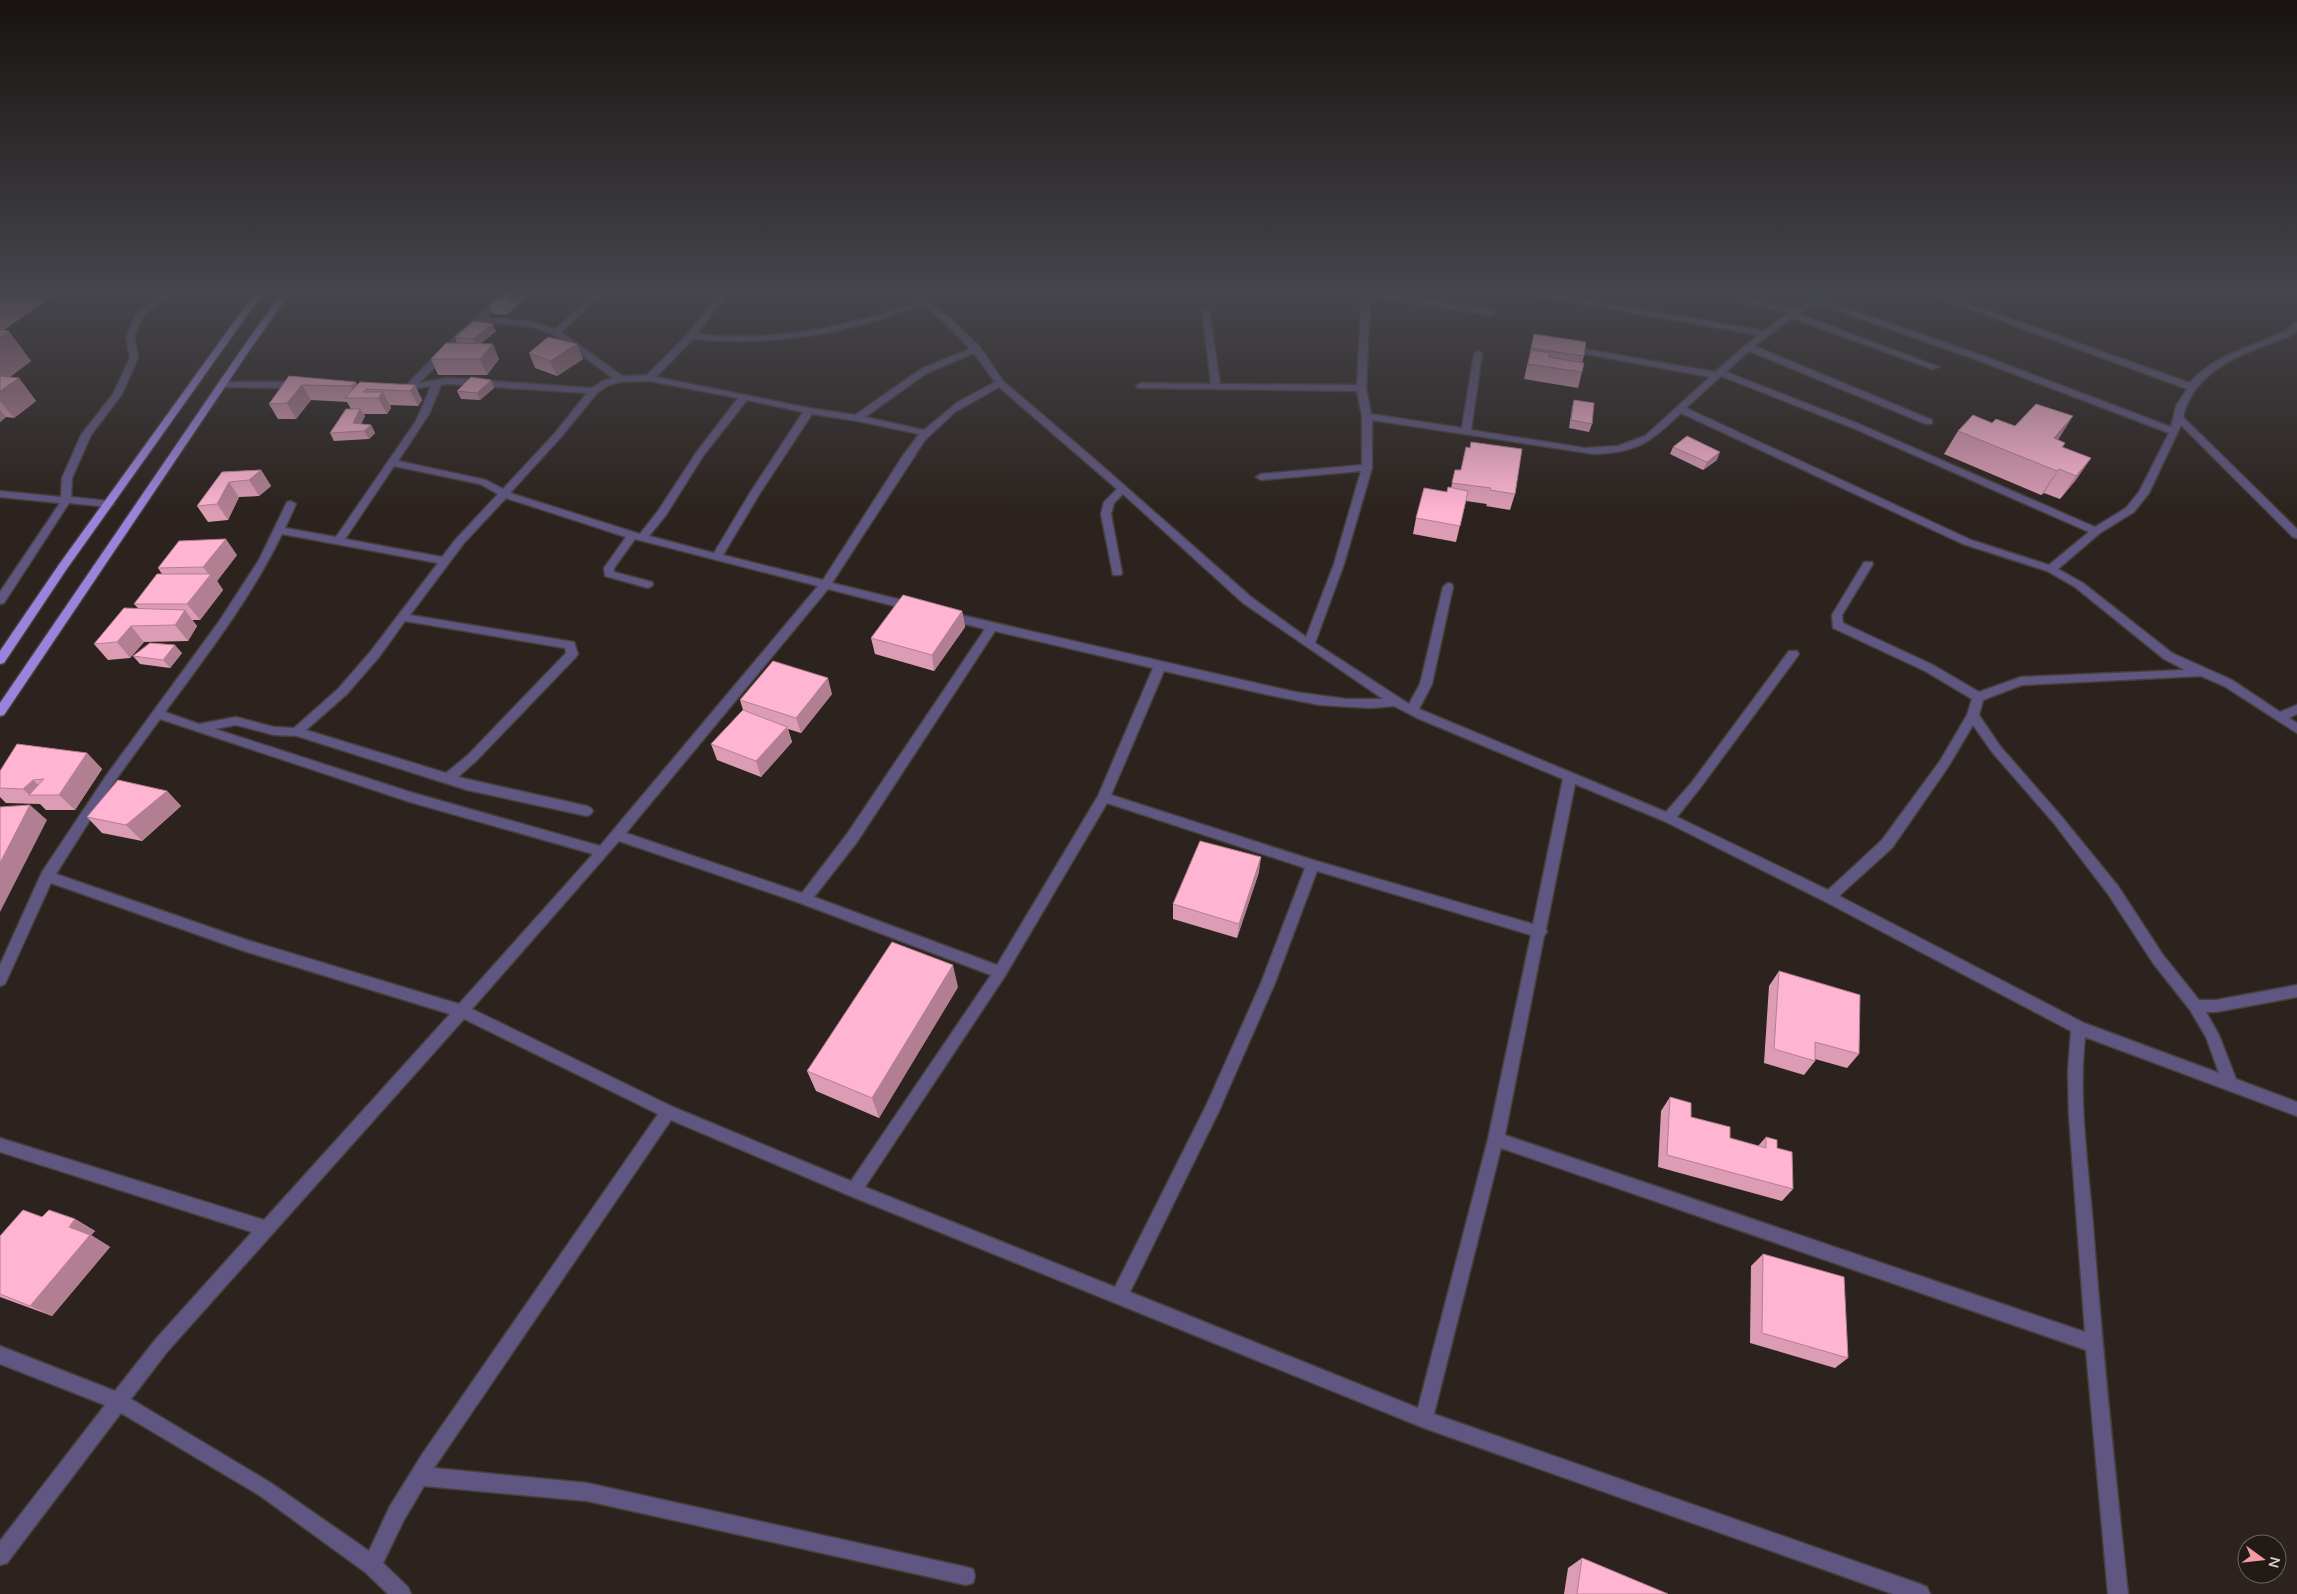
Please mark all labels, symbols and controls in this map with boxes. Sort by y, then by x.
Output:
north arrow [2237,1534,2287,1584]
text: N [2264,1555,2285,1570]

